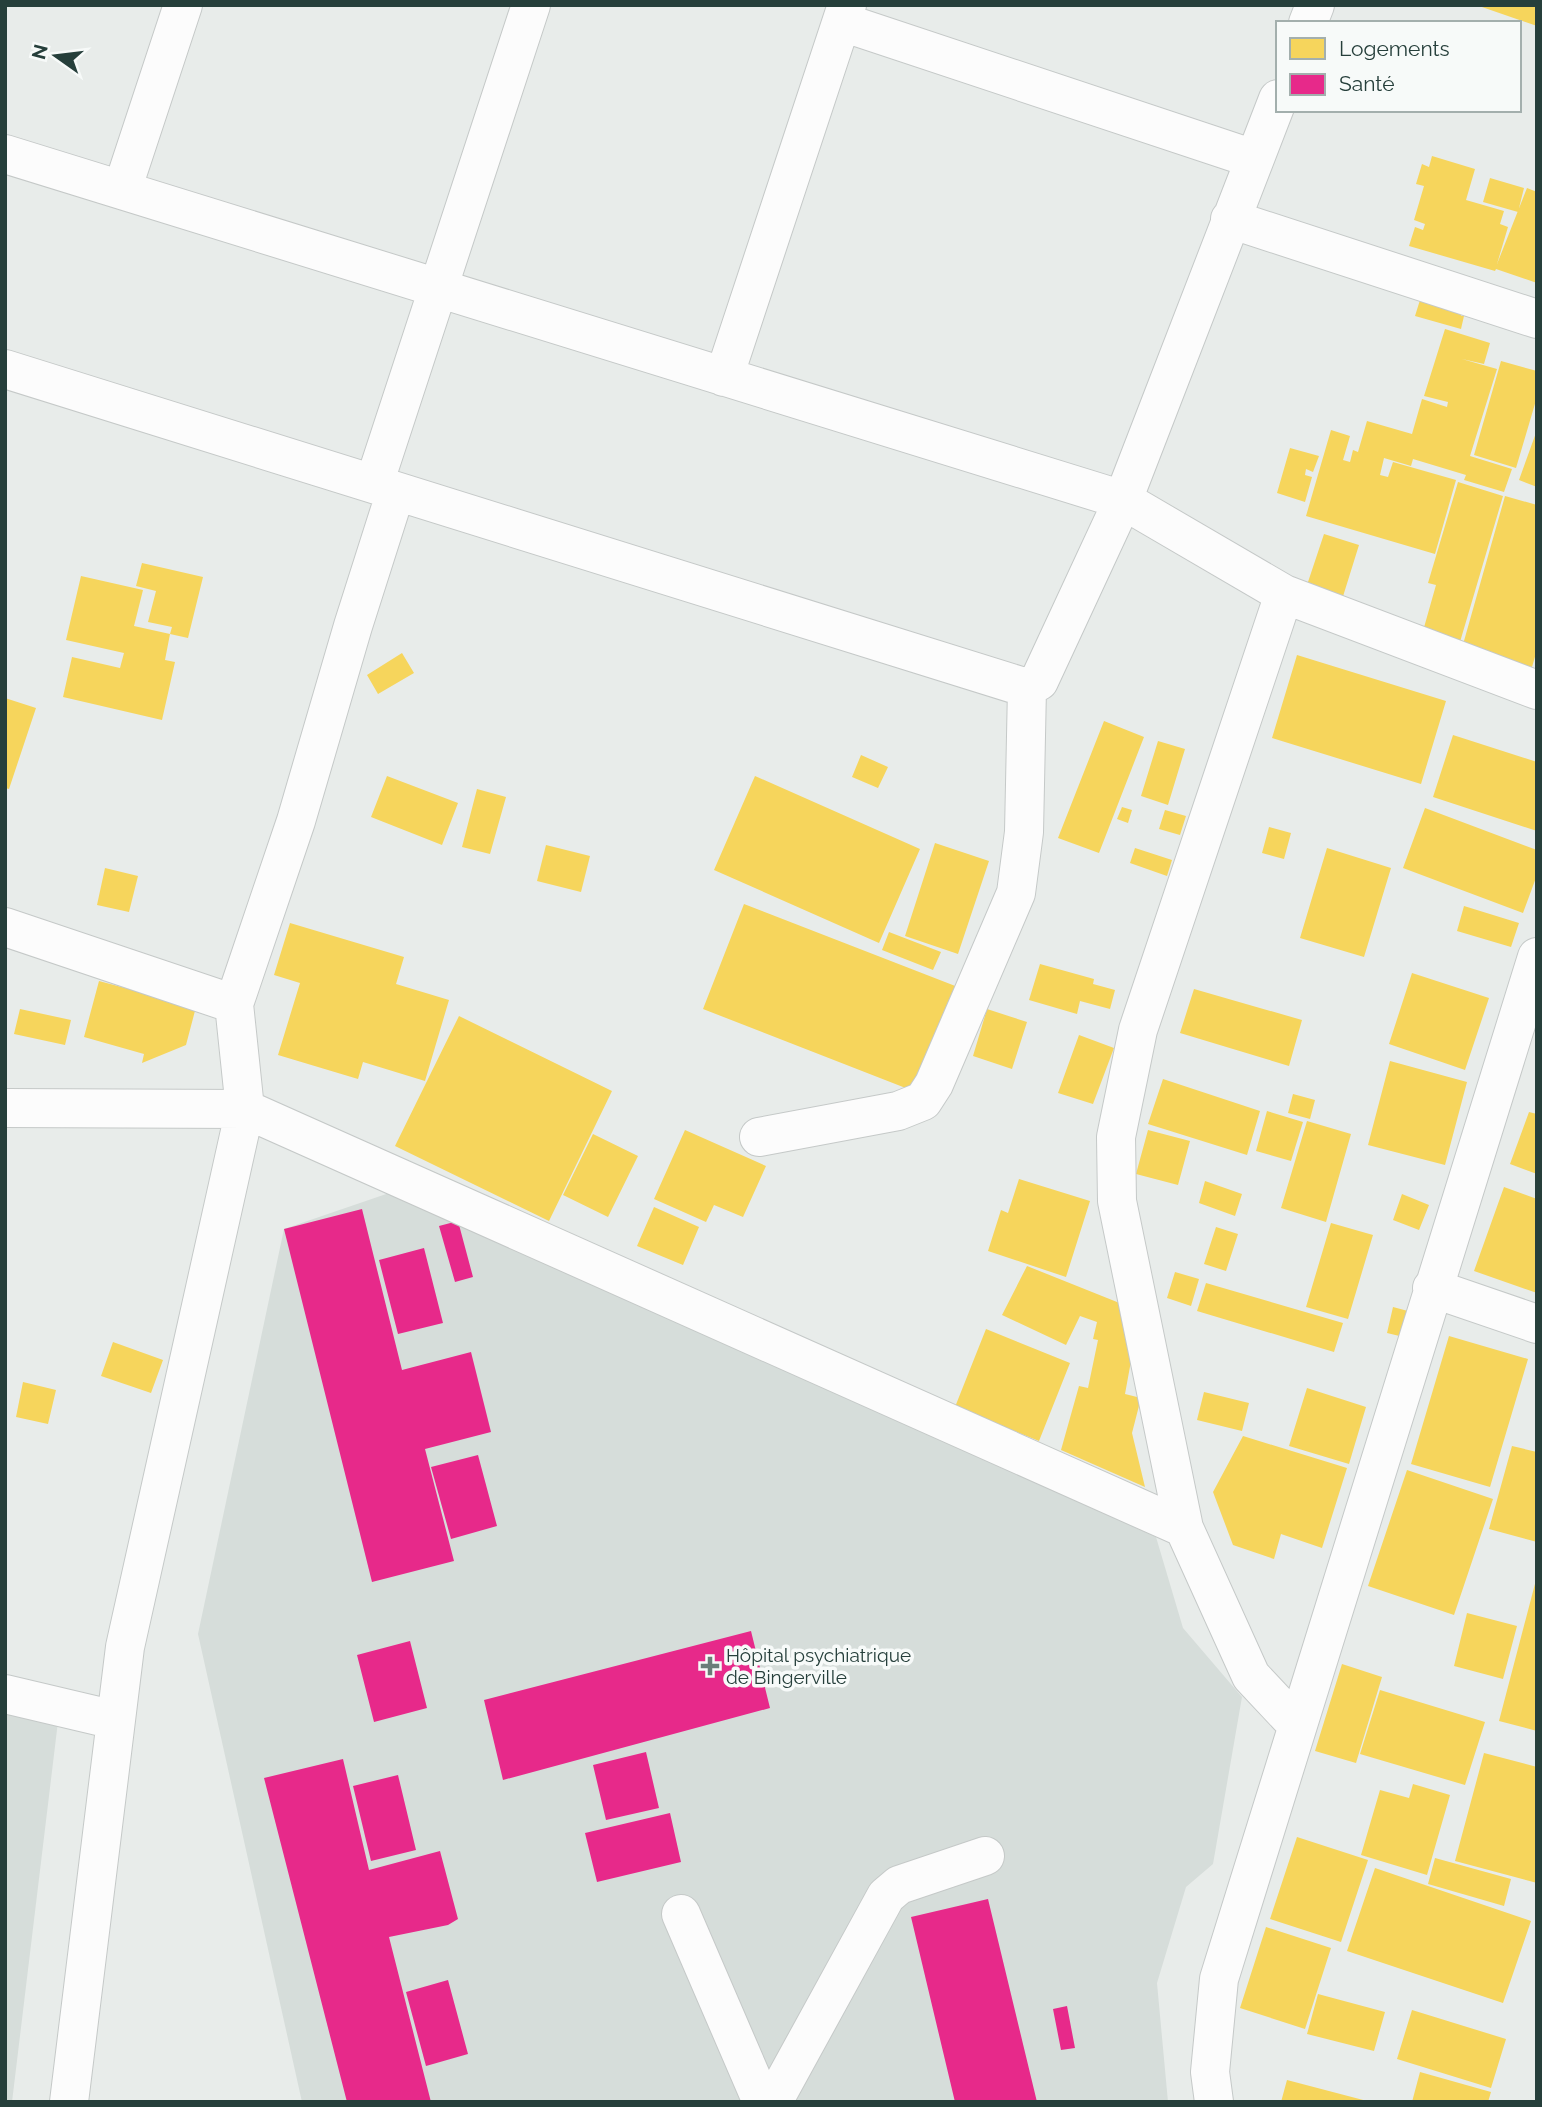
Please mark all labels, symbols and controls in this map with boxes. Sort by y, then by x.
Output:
north arrow [21,21,91,91]
legend [1276,21,1521,112]
text: Logements [1339,36,1450,61]
text: N [27,42,52,62]
text: Santé [1339,71,1395,96]
place label: Hôpital psychiatrique de Bingerville [726,1644,911,1688]
marker: Hôpital psychiatrique de Bingerville [700,1656,720,1676]

